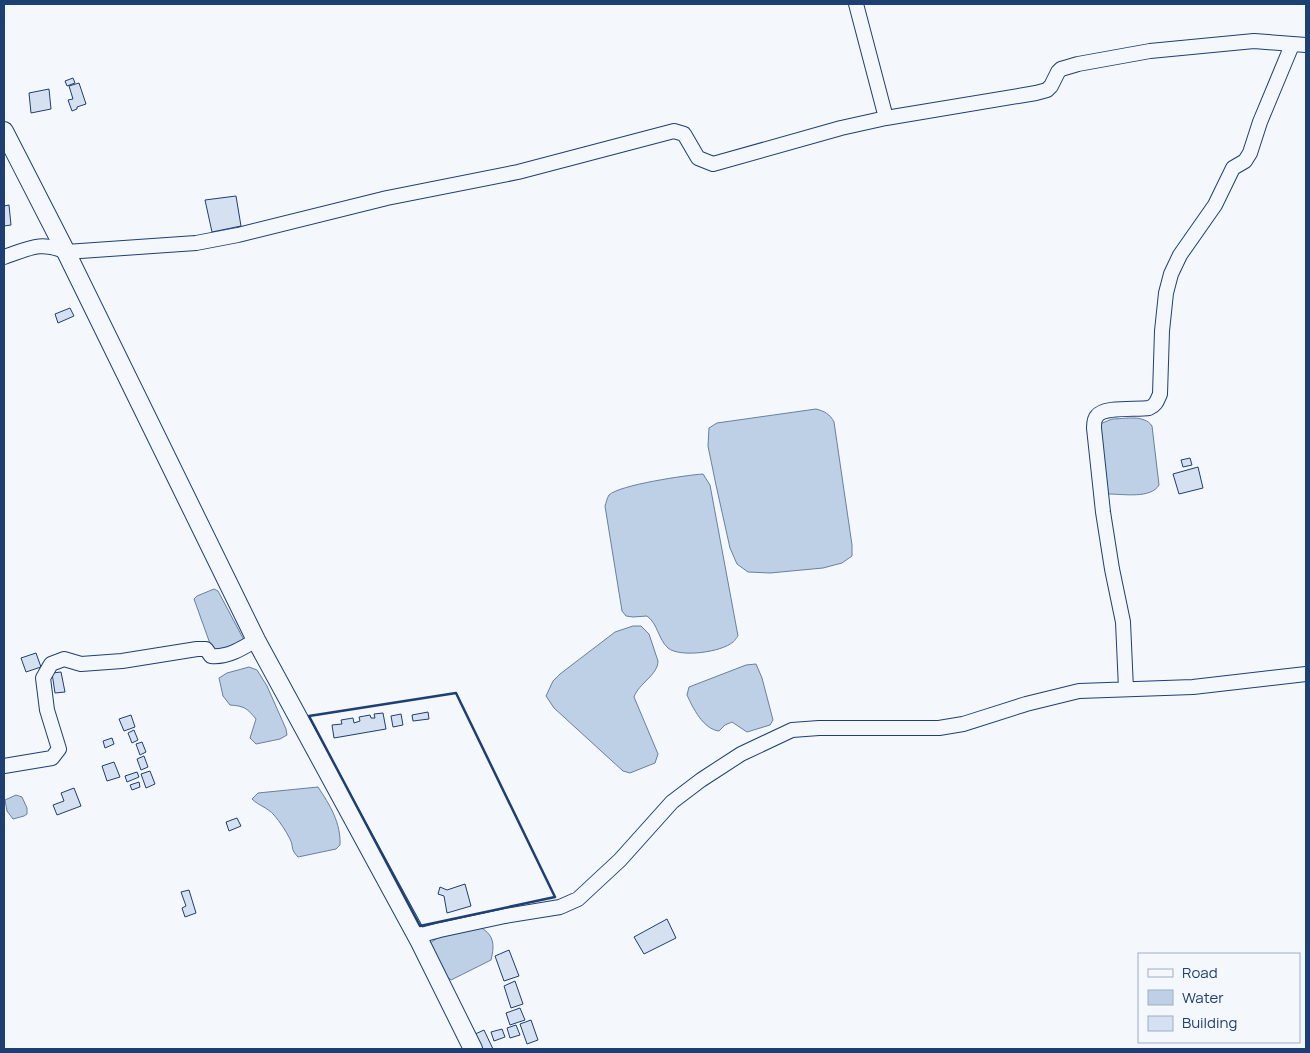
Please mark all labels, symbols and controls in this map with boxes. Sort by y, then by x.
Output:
legend [1138,953,1300,1043]
text: Road [1182,962,1218,983]
text: Water [1182,987,1224,1008]
text: Building [1182,1012,1237,1033]

